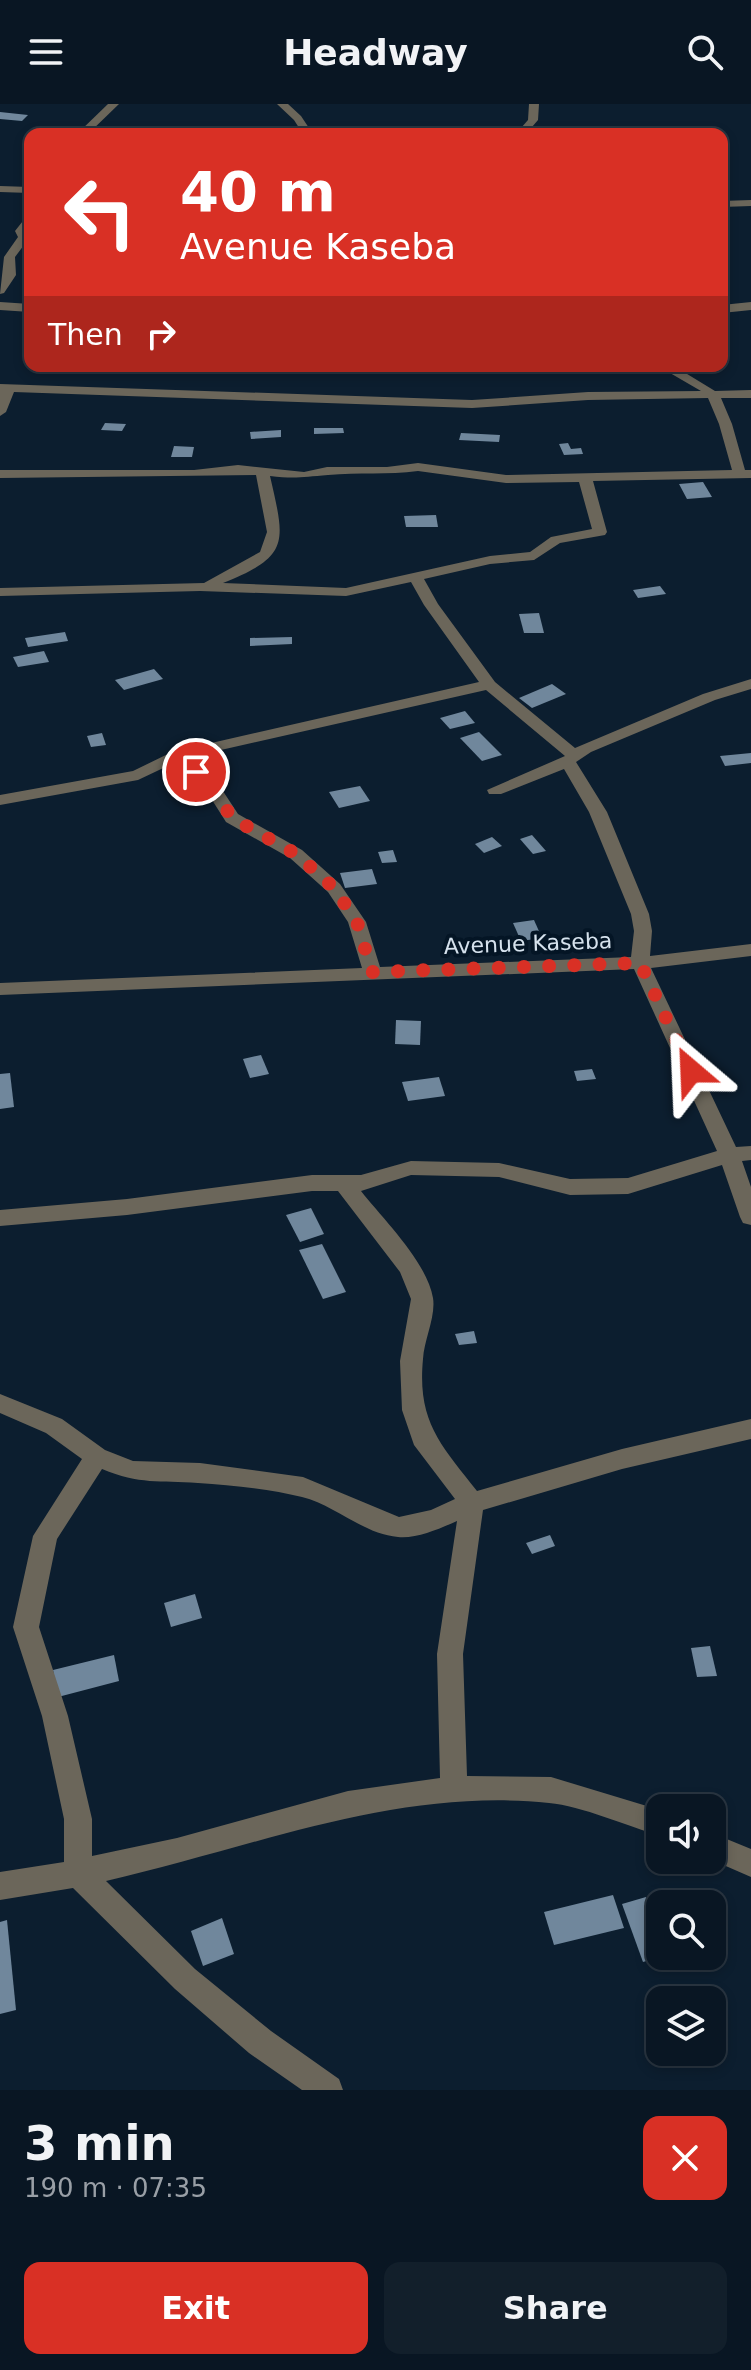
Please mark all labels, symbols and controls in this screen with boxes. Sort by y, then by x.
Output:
icon: menu [24,30,68,74]
icon: search [683,30,727,74]
text: Headway [283,32,468,73]
text: 40 m [180,159,336,224]
icon: left [48,160,152,264]
text: Avenue Kaseba [180,226,456,267]
icon: right [139,312,183,356]
text: Then [48,317,123,352]
pin [162,738,230,806]
icon: arrive [174,750,218,794]
street label: Avenue Kaseba [443,928,613,959]
position arrow [649,1029,733,1113]
map controls [646,1794,726,2066]
button: sound [646,1794,726,1874]
button: search [646,1890,726,1970]
button: layers [646,1986,726,2066]
text: 3 min [24,2115,175,2171]
button: close [643,2116,727,2200]
text: 190 m · 07:35 [24,2173,207,2203]
button: Exit [24,2262,368,2354]
button: Share [384,2262,727,2354]

